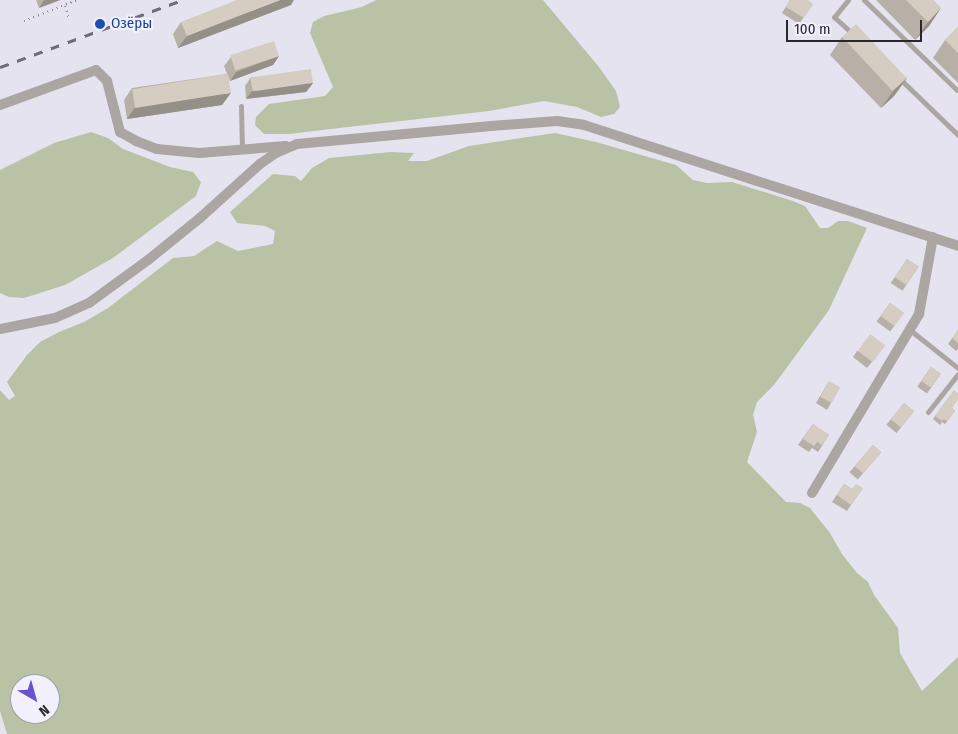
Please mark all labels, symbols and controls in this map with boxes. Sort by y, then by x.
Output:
scale bar [788,10,924,42]
place label: Озёры [111,15,152,33]
marker: Озёры [93,17,107,31]
text: 100 m [794,20,831,38]
north arrow [10,674,60,724]
text: N [35,701,52,720]

